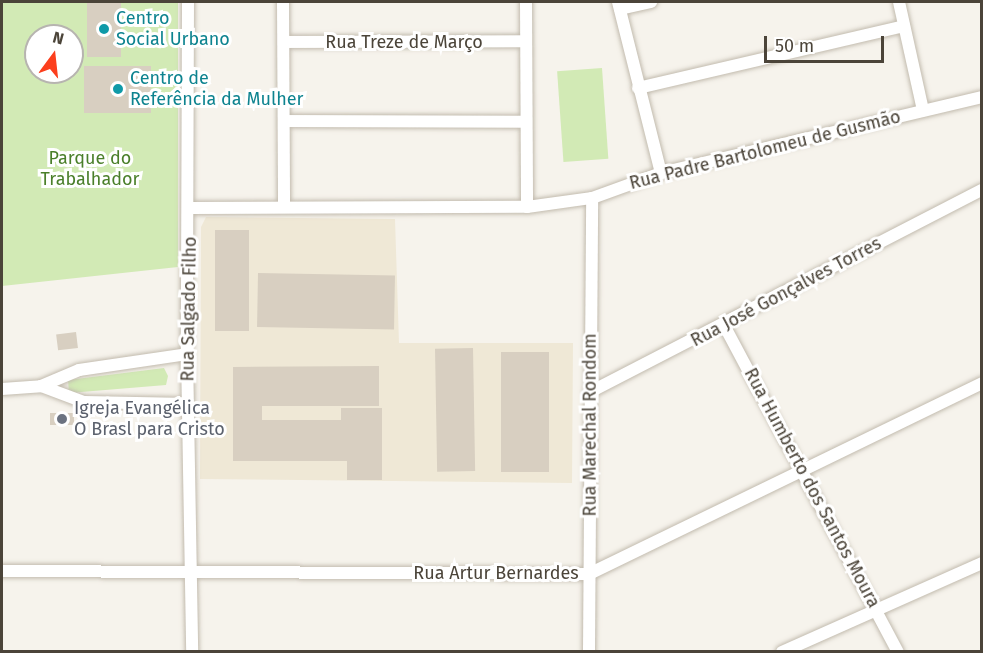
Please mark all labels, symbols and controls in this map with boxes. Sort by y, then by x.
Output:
place label: Centro Social Urbano [116,8,230,50]
marker: Centro Social Urbano [97,22,111,36]
north arrow [24,24,84,84]
scale bar [767,24,887,62]
text: N [51,28,66,49]
street label: Rua Treze de Março [325,31,483,53]
text: 50 m [775,35,814,57]
place label: Centro de Referência da Mulher [130,68,303,110]
marker: Centro de Referência da Mulher [111,82,125,96]
street label: Rua Padre Bartolomeu de Gusmão [627,106,903,194]
park label: Parque do Trabalhador [41,148,139,190]
street label: Rua José Gonçalves Torres [687,233,885,351]
street label: Rua Salgado Filho [177,236,201,382]
street label: Rua Marechal Rondom [579,333,601,517]
street label: Rua Humberto dos Santos Moura [739,364,885,612]
place label: Igreja Evangélica O Brasl para Cristo [74,398,225,440]
marker: Igreja Evangélica O Brasl para Cristo [55,412,69,426]
street label: Rua Artur Bernardes [413,562,579,584]

